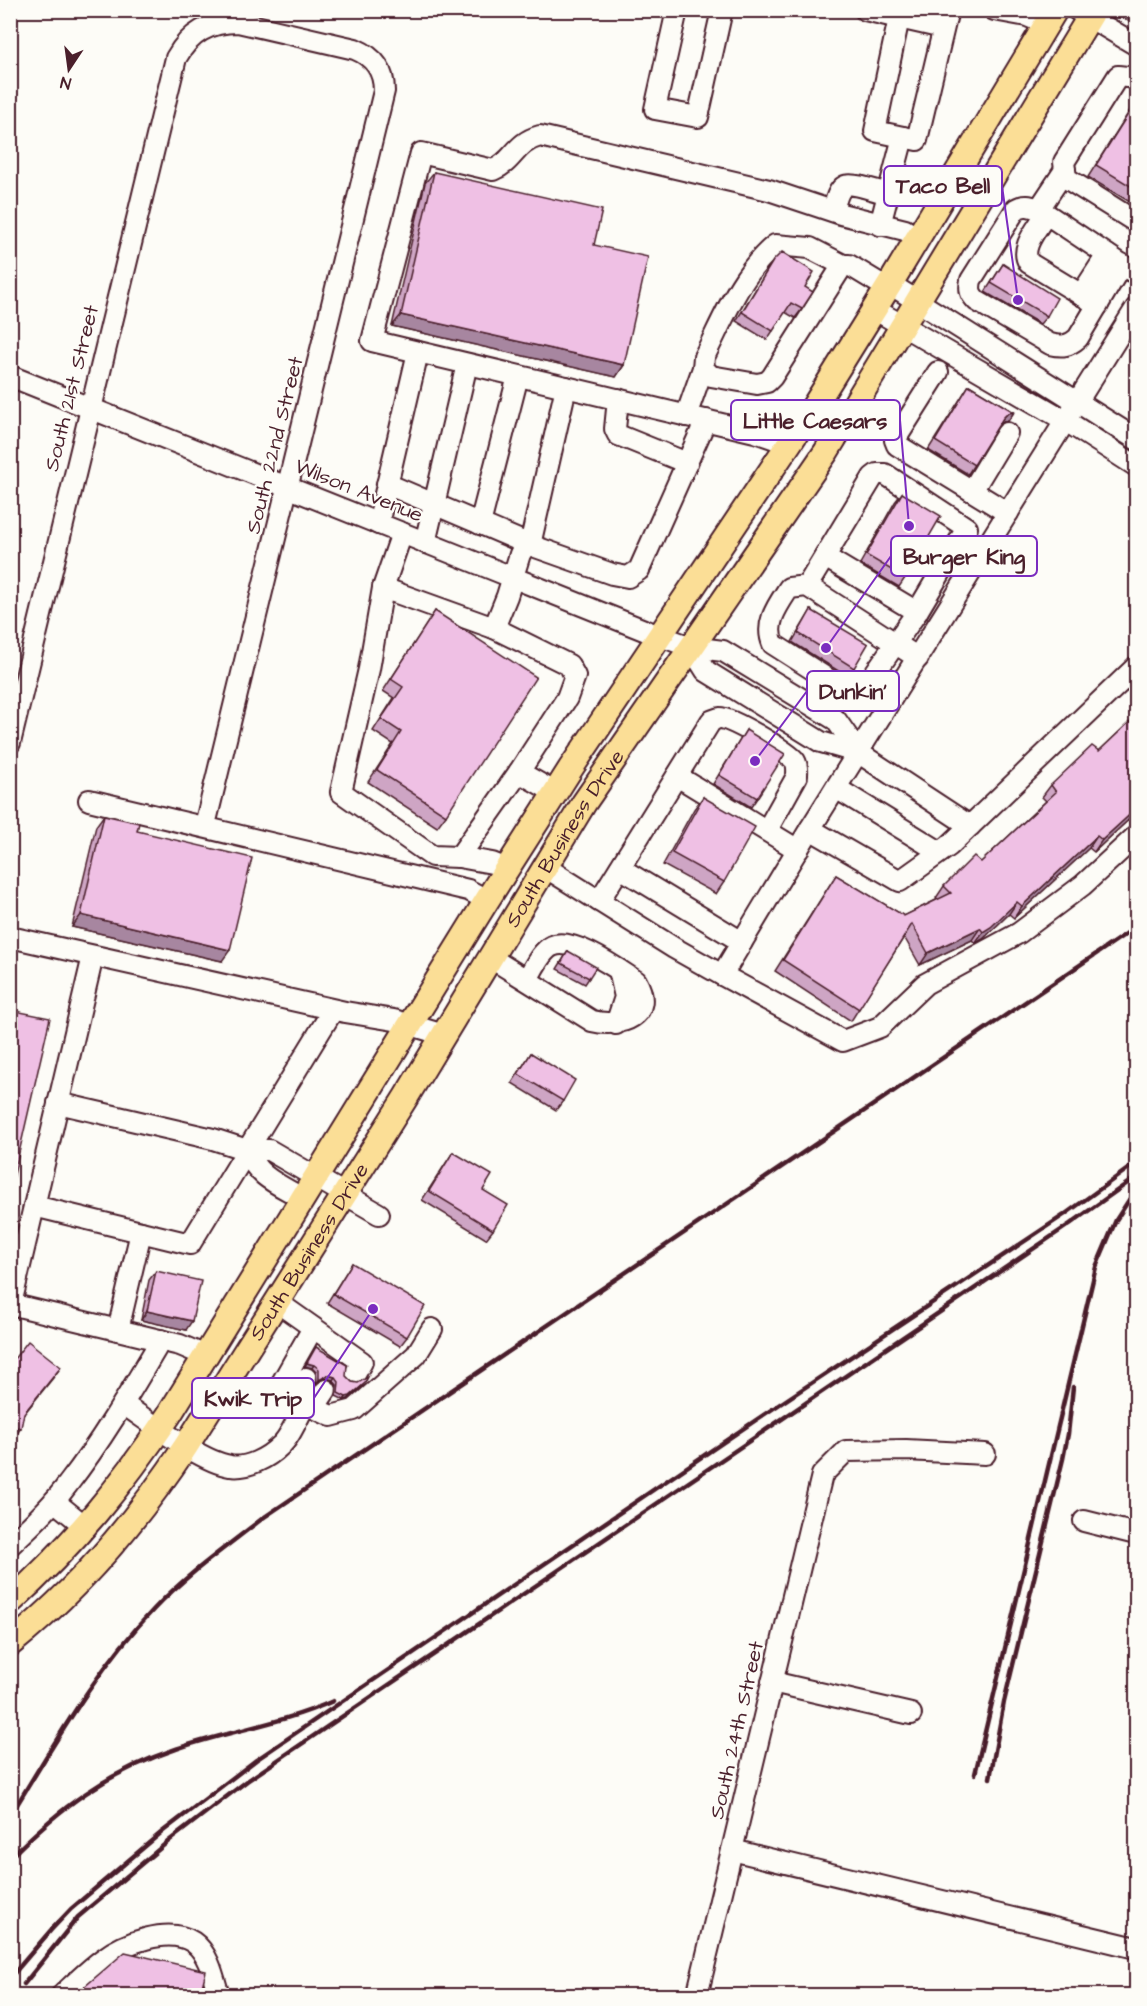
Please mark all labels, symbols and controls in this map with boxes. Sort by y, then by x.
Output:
north arrow [39,39,99,99]
text: N [58,71,73,94]
callout: Taco Bell [884,166,1002,206]
text: Taco Bell [895,171,991,202]
street label: South 21st Street [37,302,106,474]
street label: South 22nd Street [238,353,311,537]
callout: Little Caesars [731,400,900,440]
text: Little Caesars [743,406,887,437]
street label: Wilson Avenue [290,452,427,529]
callout: Burger King [891,536,1037,576]
text: Burger King [903,542,1026,574]
callout: Dunkin' [807,671,899,711]
text: Dunkin' [819,677,887,708]
street label: South Business Drive [498,744,632,933]
street label: South Business Drive [242,1157,376,1346]
callout: Kwik Trip [192,1378,314,1418]
text: Kwik Trip [204,1384,303,1415]
street label: South 24th Street [702,1638,771,1822]

